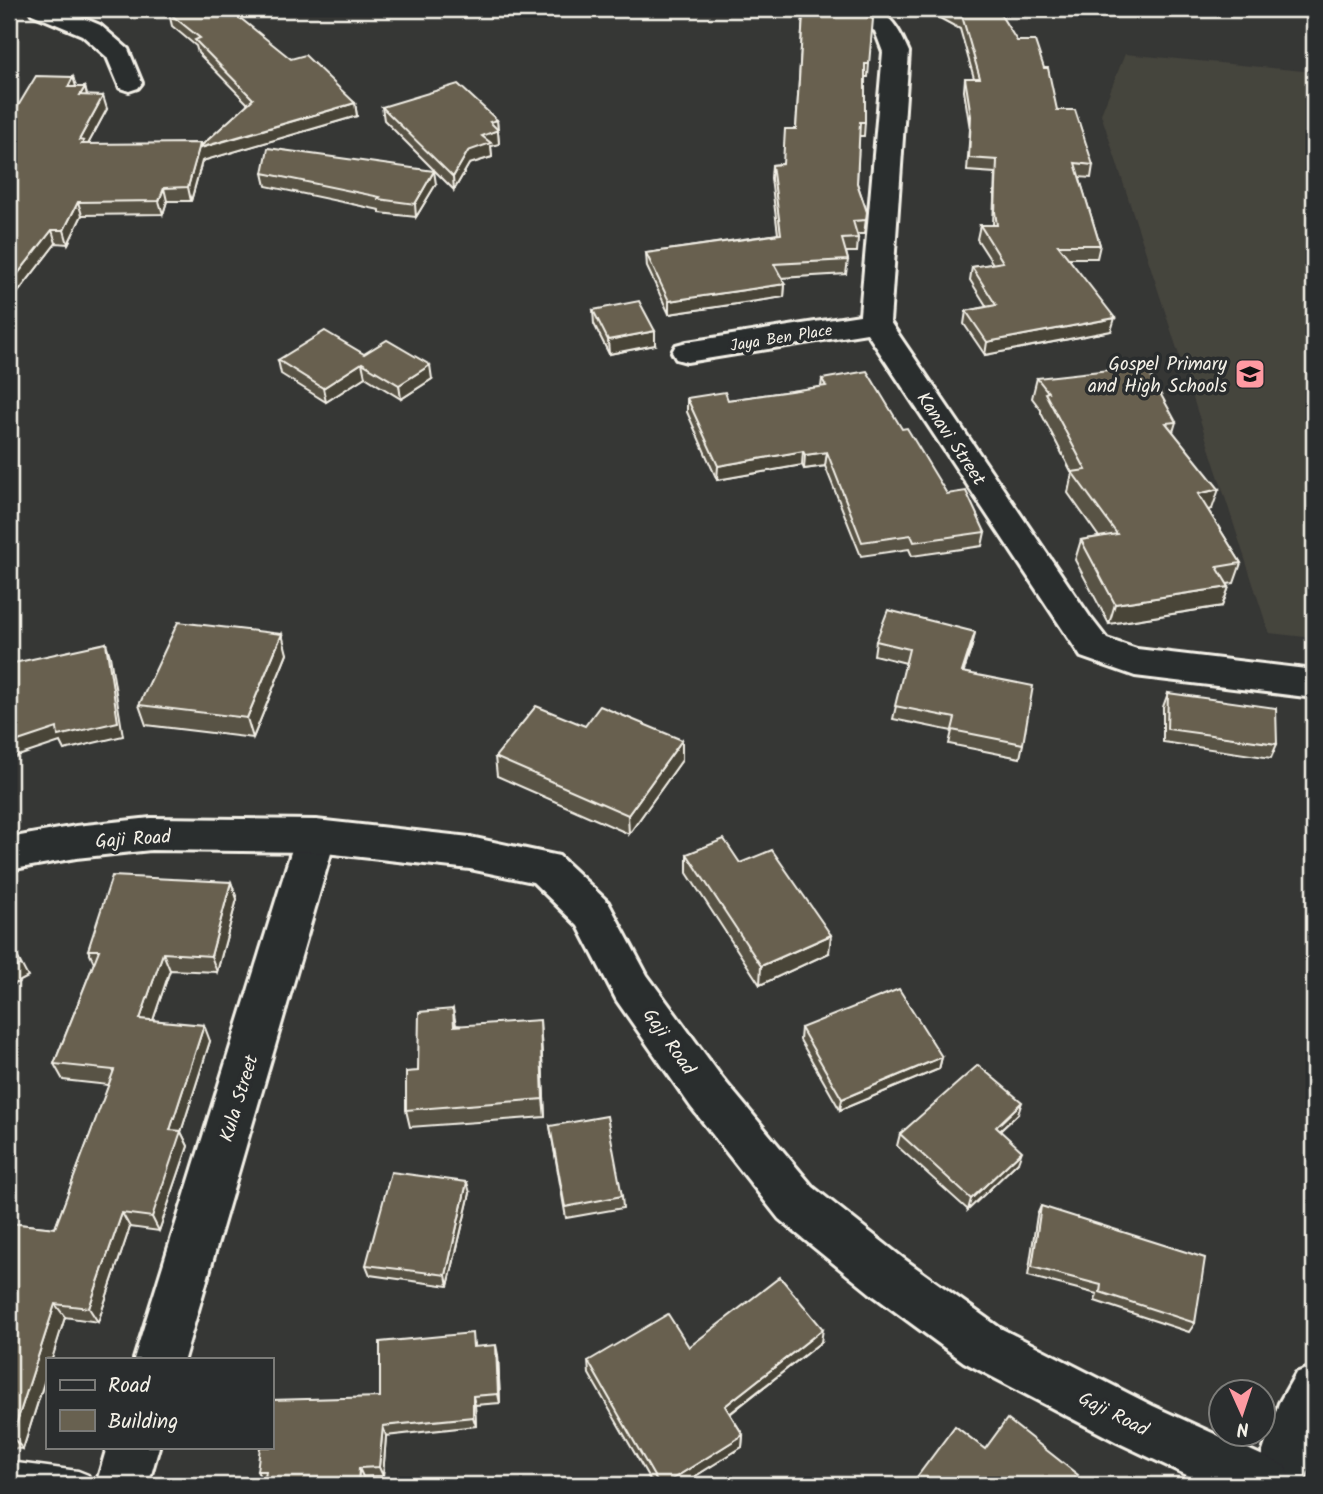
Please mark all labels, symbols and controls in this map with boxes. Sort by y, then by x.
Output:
street label: Jaya Ben Place [728,318,834,359]
place label: Gospel Primary and High Schools [1088,350,1228,402]
school or university icon: Gospel Primary and High Schools [1233,357,1267,391]
street label: Kanavi Street [908,386,993,493]
street label: Gaji Road [94,822,172,858]
street label: Gaji Road [634,1003,703,1082]
street label: Kula Street [212,1051,268,1146]
legend [46,1358,273,1448]
text: Road [108,1370,151,1403]
north arrow [1208,1378,1278,1448]
street label: Gaji Road [1073,1384,1154,1446]
text: Building [108,1406,178,1439]
text: N [1236,1413,1250,1443]

